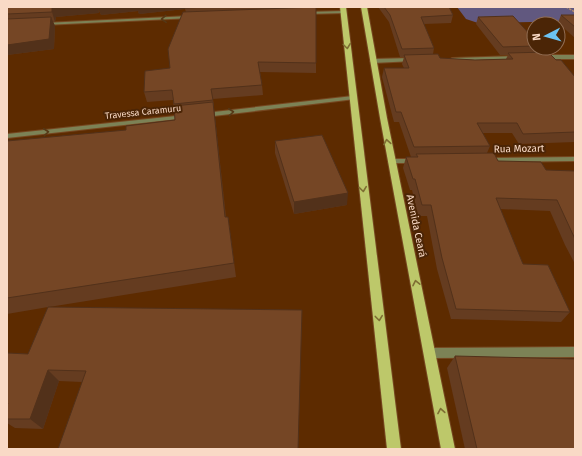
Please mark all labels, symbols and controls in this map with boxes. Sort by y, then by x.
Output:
one-way arrow [161,14,167,23]
north arrow [526,16,566,56]
text: N [530,33,543,41]
one-way arrow [342,43,351,49]
street label: Travessa Caramuru [104,103,182,121]
one-way arrow [228,108,234,117]
one-way arrow [43,128,49,137]
one-way arrow [383,139,392,145]
street label: Rua Mozart [494,143,545,155]
one-way arrow [359,186,368,192]
street label: Avenida Ceará [403,193,429,259]
one-way arrow [412,280,420,286]
one-way arrow [374,315,383,321]
one-way arrow [437,408,446,414]

